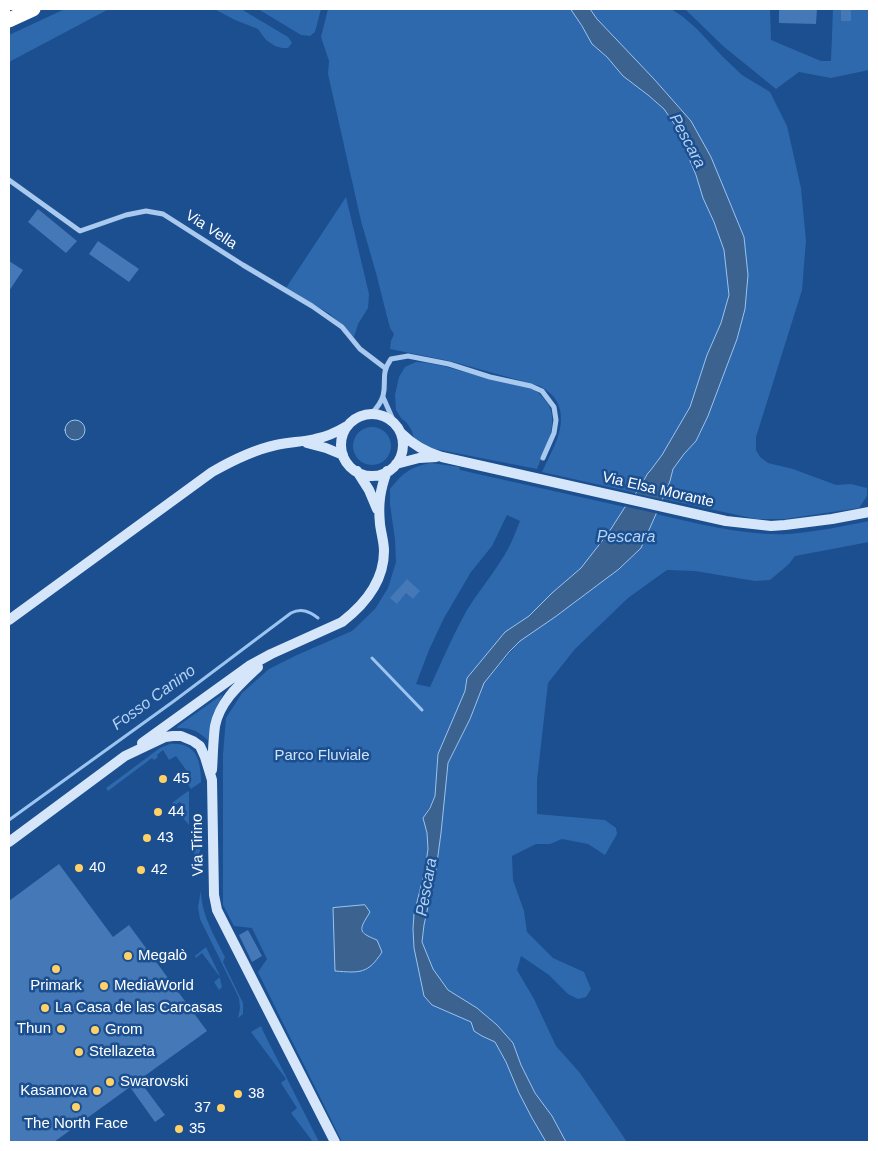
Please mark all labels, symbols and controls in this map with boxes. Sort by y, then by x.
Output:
water label: Pescara [665,111,709,171]
street label: Via Vella [182,207,240,253]
street label: Via Elsa Morante [600,468,716,512]
water label: Pescara [597,528,655,548]
water label: Fosso Canino [108,661,200,735]
park label: Parco Fluviale [274,747,370,765]
place label: 45 [173,770,190,788]
marker: 45 [157,773,169,785]
place label: 44 [168,803,185,821]
marker: 44 [152,806,164,818]
street label: Via Tirino [188,814,208,876]
place label: 43 [157,829,174,847]
marker: 43 [141,832,153,844]
water label: Pescara [412,856,442,918]
place label: 40 [89,859,106,877]
place label: 42 [151,861,168,879]
marker: 40 [73,862,85,874]
marker: 42 [135,864,147,876]
place label: Megalò [138,947,187,965]
marker: Megalò [122,950,134,962]
marker: Primark [50,963,62,975]
place label: Primark [30,977,82,995]
place label: MediaWorld [114,977,194,995]
marker: MediaWorld [98,980,110,992]
place label: La Casa de las Carcasas [55,999,223,1017]
marker: La Casa de las Carcasas [39,1002,51,1014]
place label: Thun [17,1020,51,1038]
place label: Grom [105,1021,142,1039]
marker: Thun [55,1023,67,1035]
marker: Grom [89,1024,101,1036]
place label: Stellazeta [89,1043,155,1061]
marker: Stellazeta [73,1046,85,1058]
place label: Swarovski [120,1073,188,1091]
marker: Swarovski [104,1076,116,1088]
place label: Kasanova [20,1082,87,1100]
marker: Kasanova [91,1085,103,1097]
place label: 38 [248,1085,265,1103]
marker: 38 [232,1088,244,1100]
place label: 37 [194,1099,211,1117]
marker: The North Face [70,1101,82,1113]
marker: 37 [215,1102,227,1114]
place label: The North Face [24,1115,128,1133]
place label: 35 [189,1120,206,1138]
marker: 35 [173,1123,185,1135]

